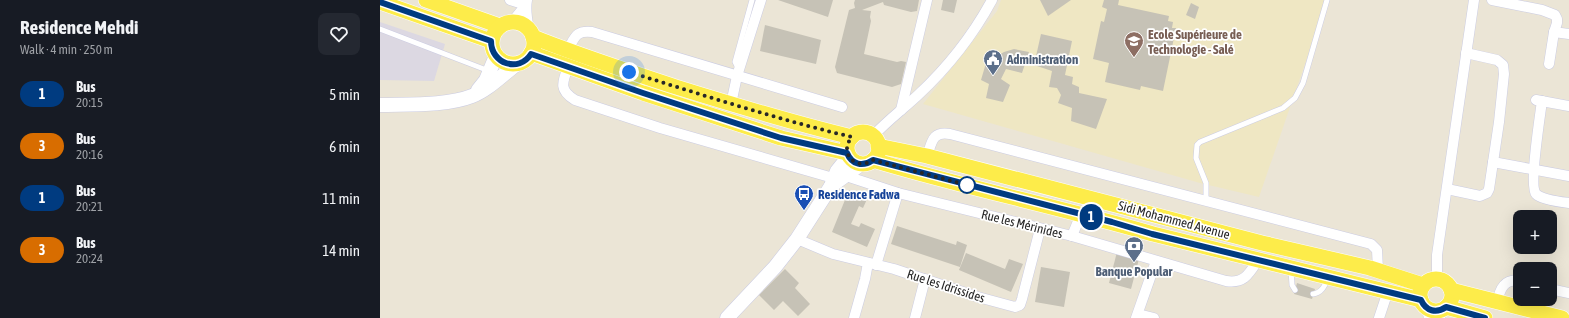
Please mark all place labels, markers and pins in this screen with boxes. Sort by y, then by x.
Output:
place label: Ecole Supérieure de Technologie - Salé [1148,27,1242,57]
school or university icon: Ecole Supérieure de Technologie - Salé [1123,30,1145,58]
public building icon: Administration [982,48,1004,76]
place label: Administration [1006,52,1078,67]
unlabelled marker [958,176,976,194]
bus stop icon: Residence Fadwa [793,183,815,211]
place label: Residence Fadwa [818,187,900,202]
bank icon: Banque Popular [1123,235,1145,263]
place label: Banque Popular [1096,264,1174,279]

